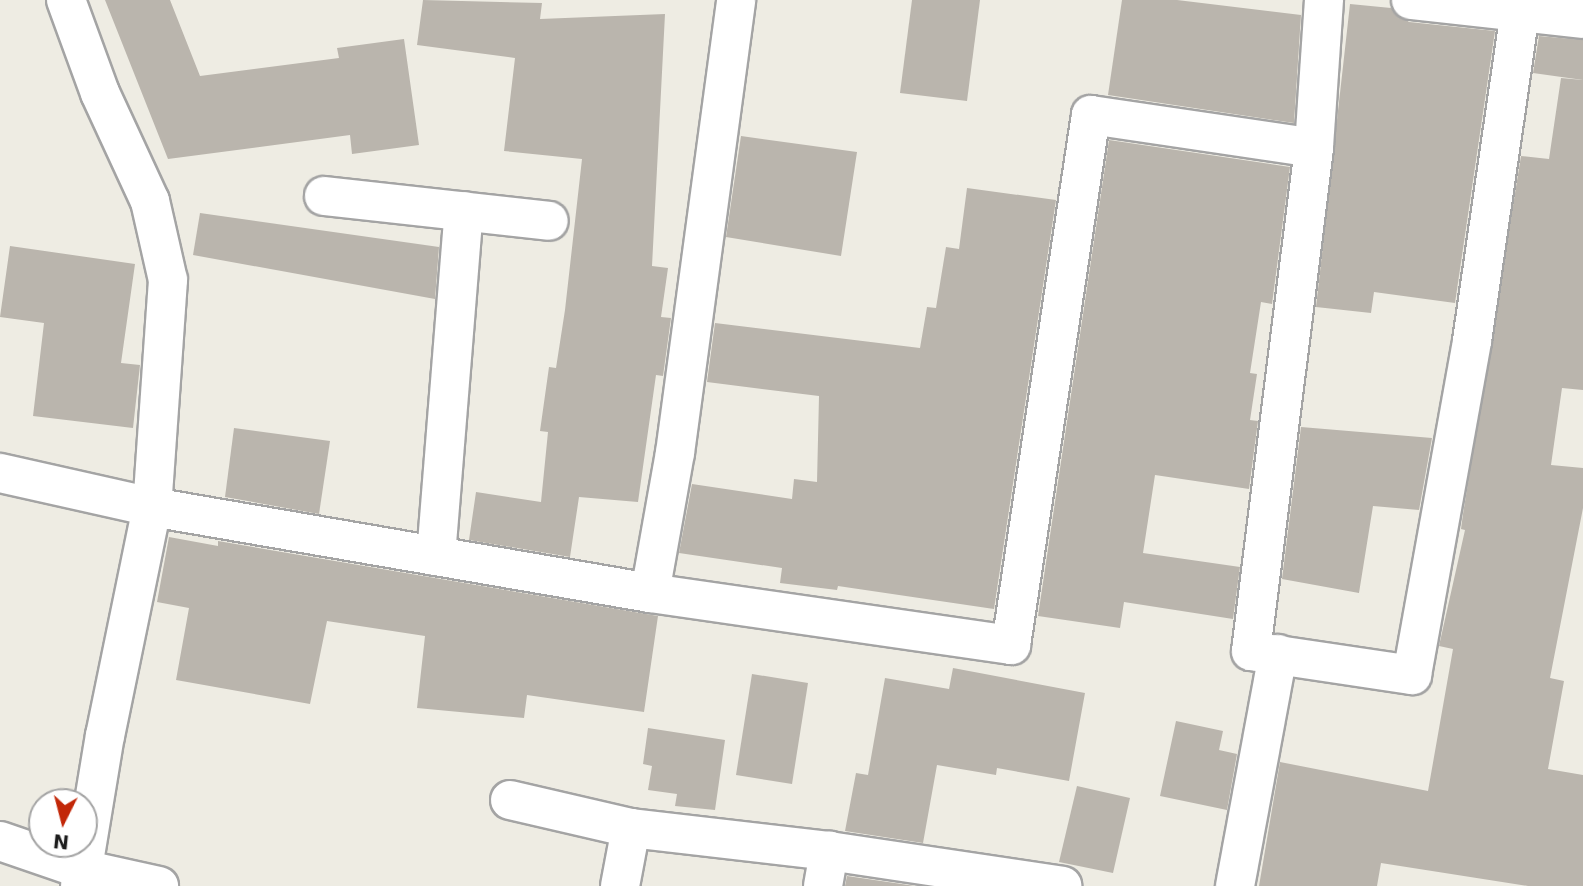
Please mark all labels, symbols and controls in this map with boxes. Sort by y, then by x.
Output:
north arrow [28,788,98,858]
text: N [52,830,70,854]

